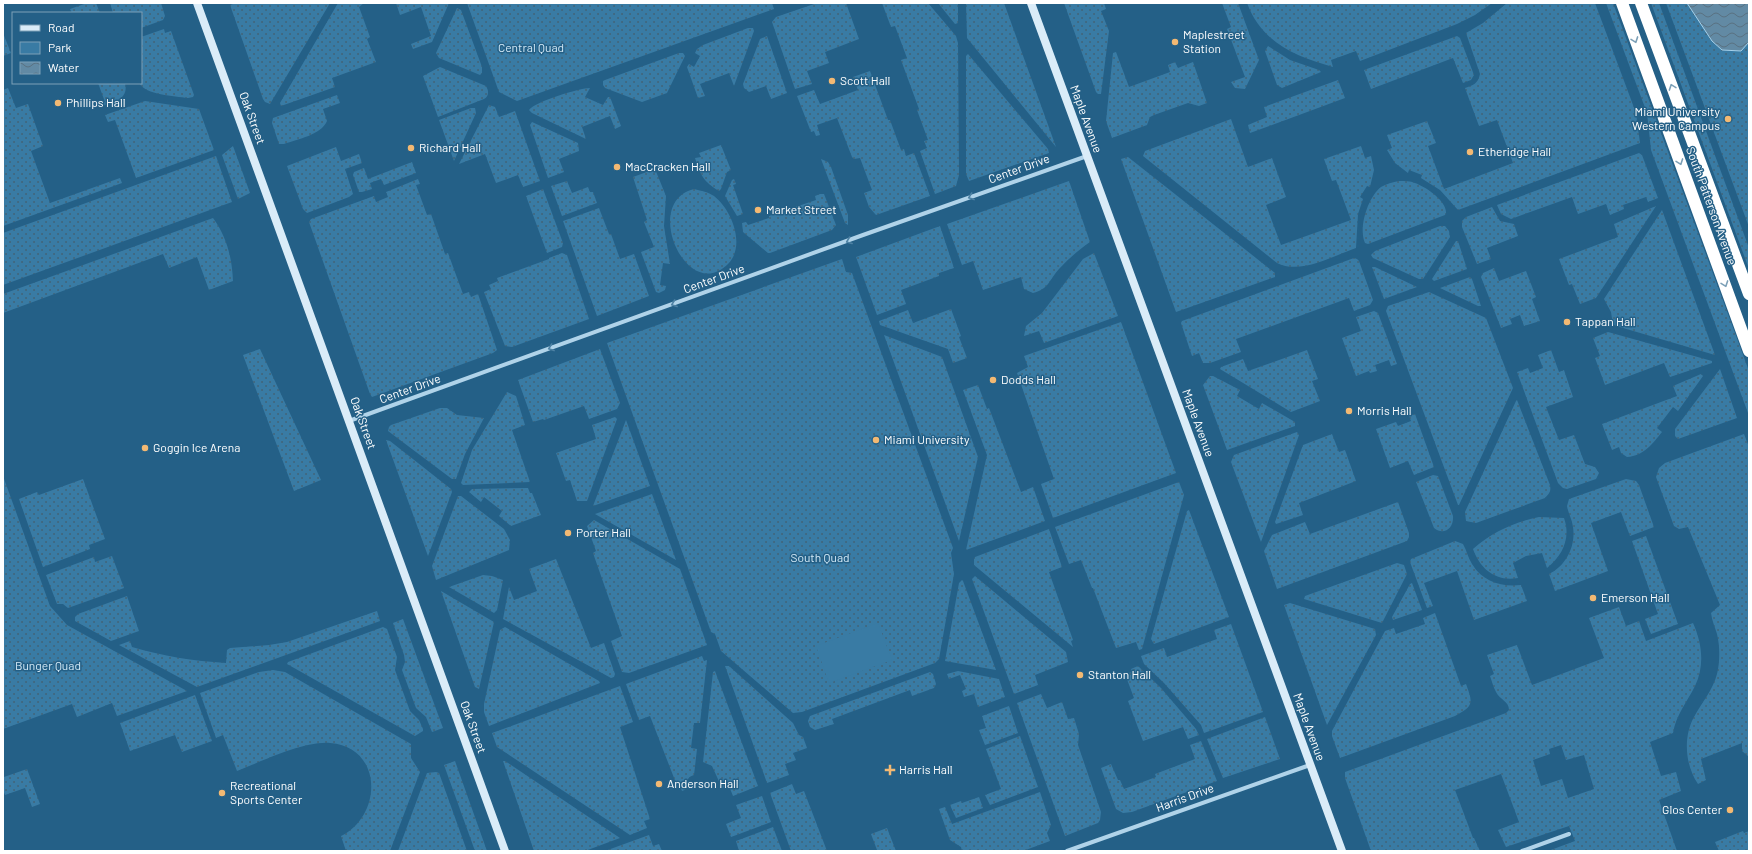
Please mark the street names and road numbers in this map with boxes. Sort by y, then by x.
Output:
street label: Maple Avenue [1068,83,1106,154]
street label: Oak Street [237,90,269,146]
street label: South Patterson Avenue [1684,145,1740,267]
street label: Center Drive [986,150,1051,186]
street label: Center Drive [681,260,746,296]
street label: Center Drive [377,370,442,406]
street label: Maple Avenue [1180,387,1218,458]
street label: Oak Street [348,395,380,451]
street label: Maple Avenue [1291,691,1329,762]
street label: Oak Street [458,699,490,755]
street label: Harris Drive [1154,780,1216,814]

